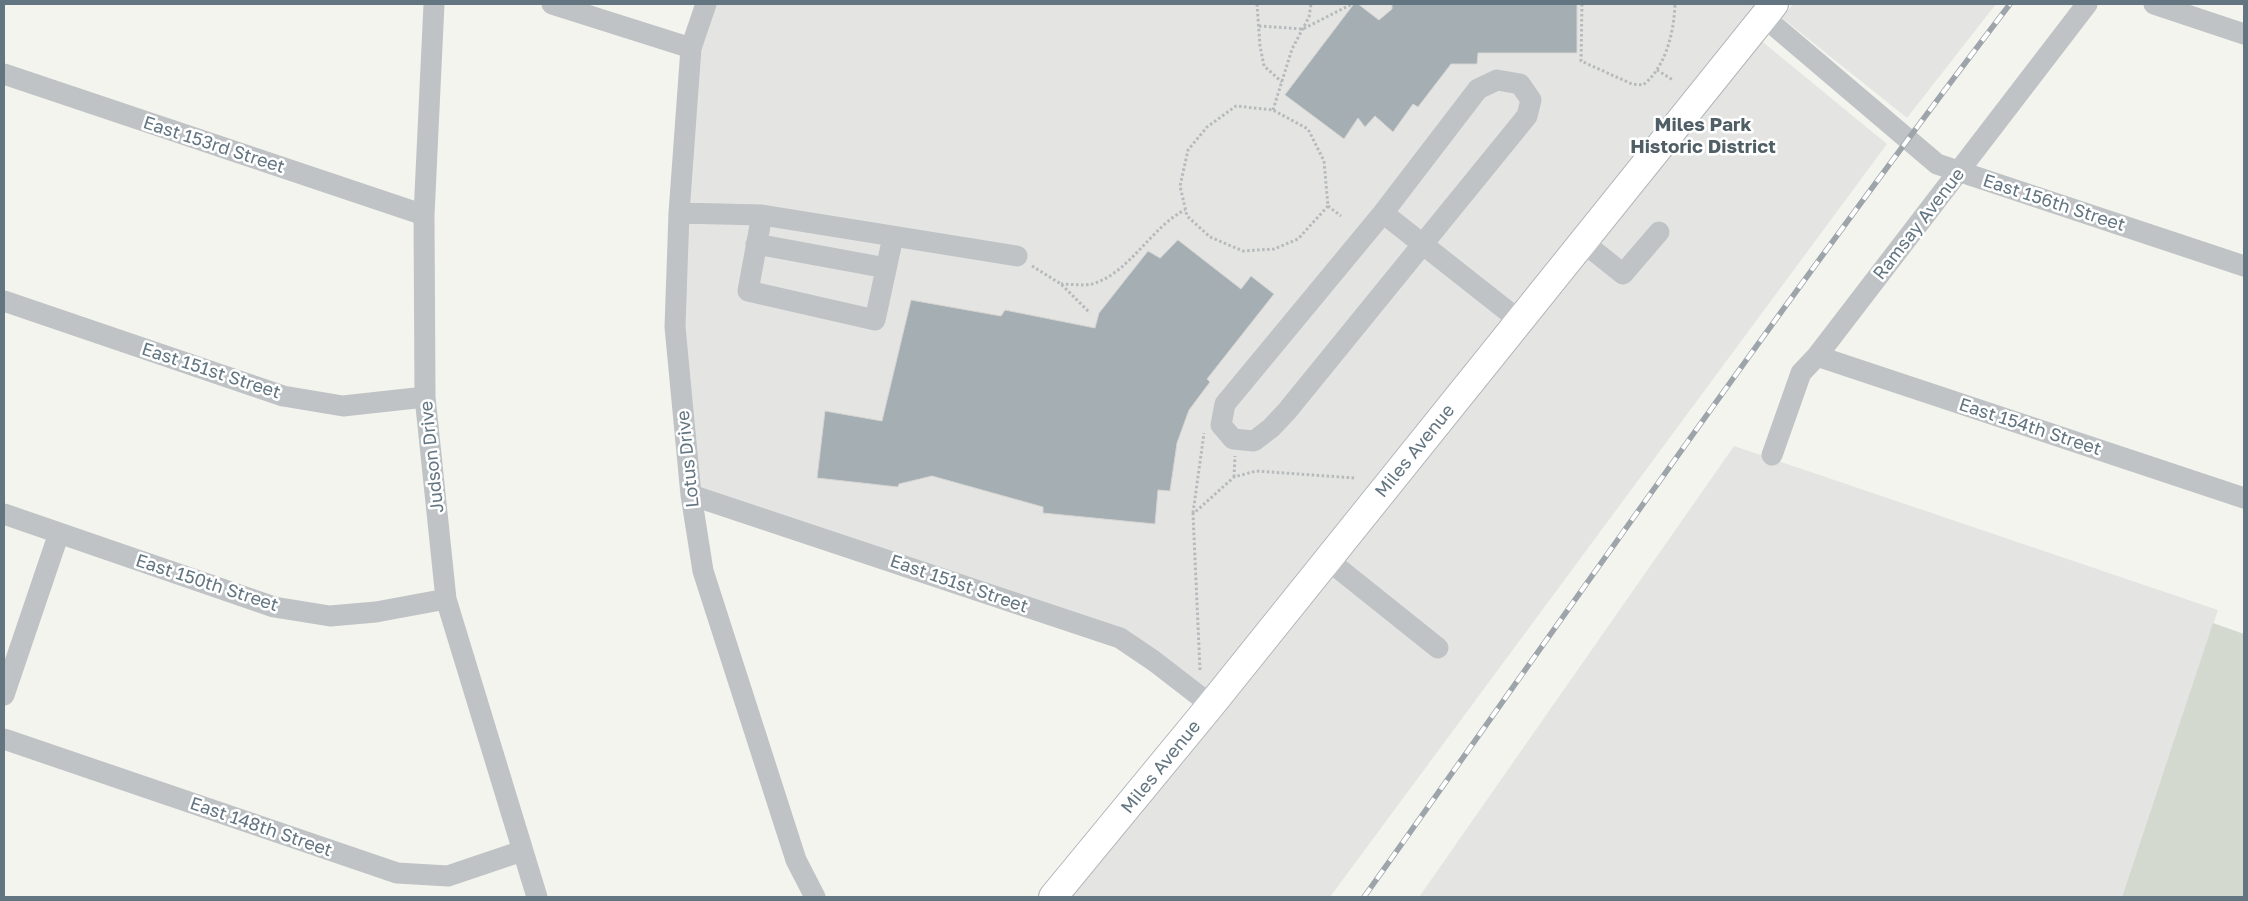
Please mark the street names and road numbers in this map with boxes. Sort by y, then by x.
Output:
street label: East 153rd Street [140,112,288,178]
street label: Ramsay Avenue [1869,164,1969,284]
street label: East 156th Street [1980,170,2128,236]
street label: East 151st Street [139,338,283,404]
street label: East 154th Street [1956,394,2104,460]
street label: Judson Drive [415,400,449,514]
street label: Miles Avenue [1371,400,1459,502]
street label: Lotus Drive [672,409,704,509]
street label: East 150th Street [133,550,281,616]
street label: East 151st Street [887,550,1031,618]
street label: Miles Avenue [1117,716,1205,818]
street label: East 148th Street [187,793,335,861]

